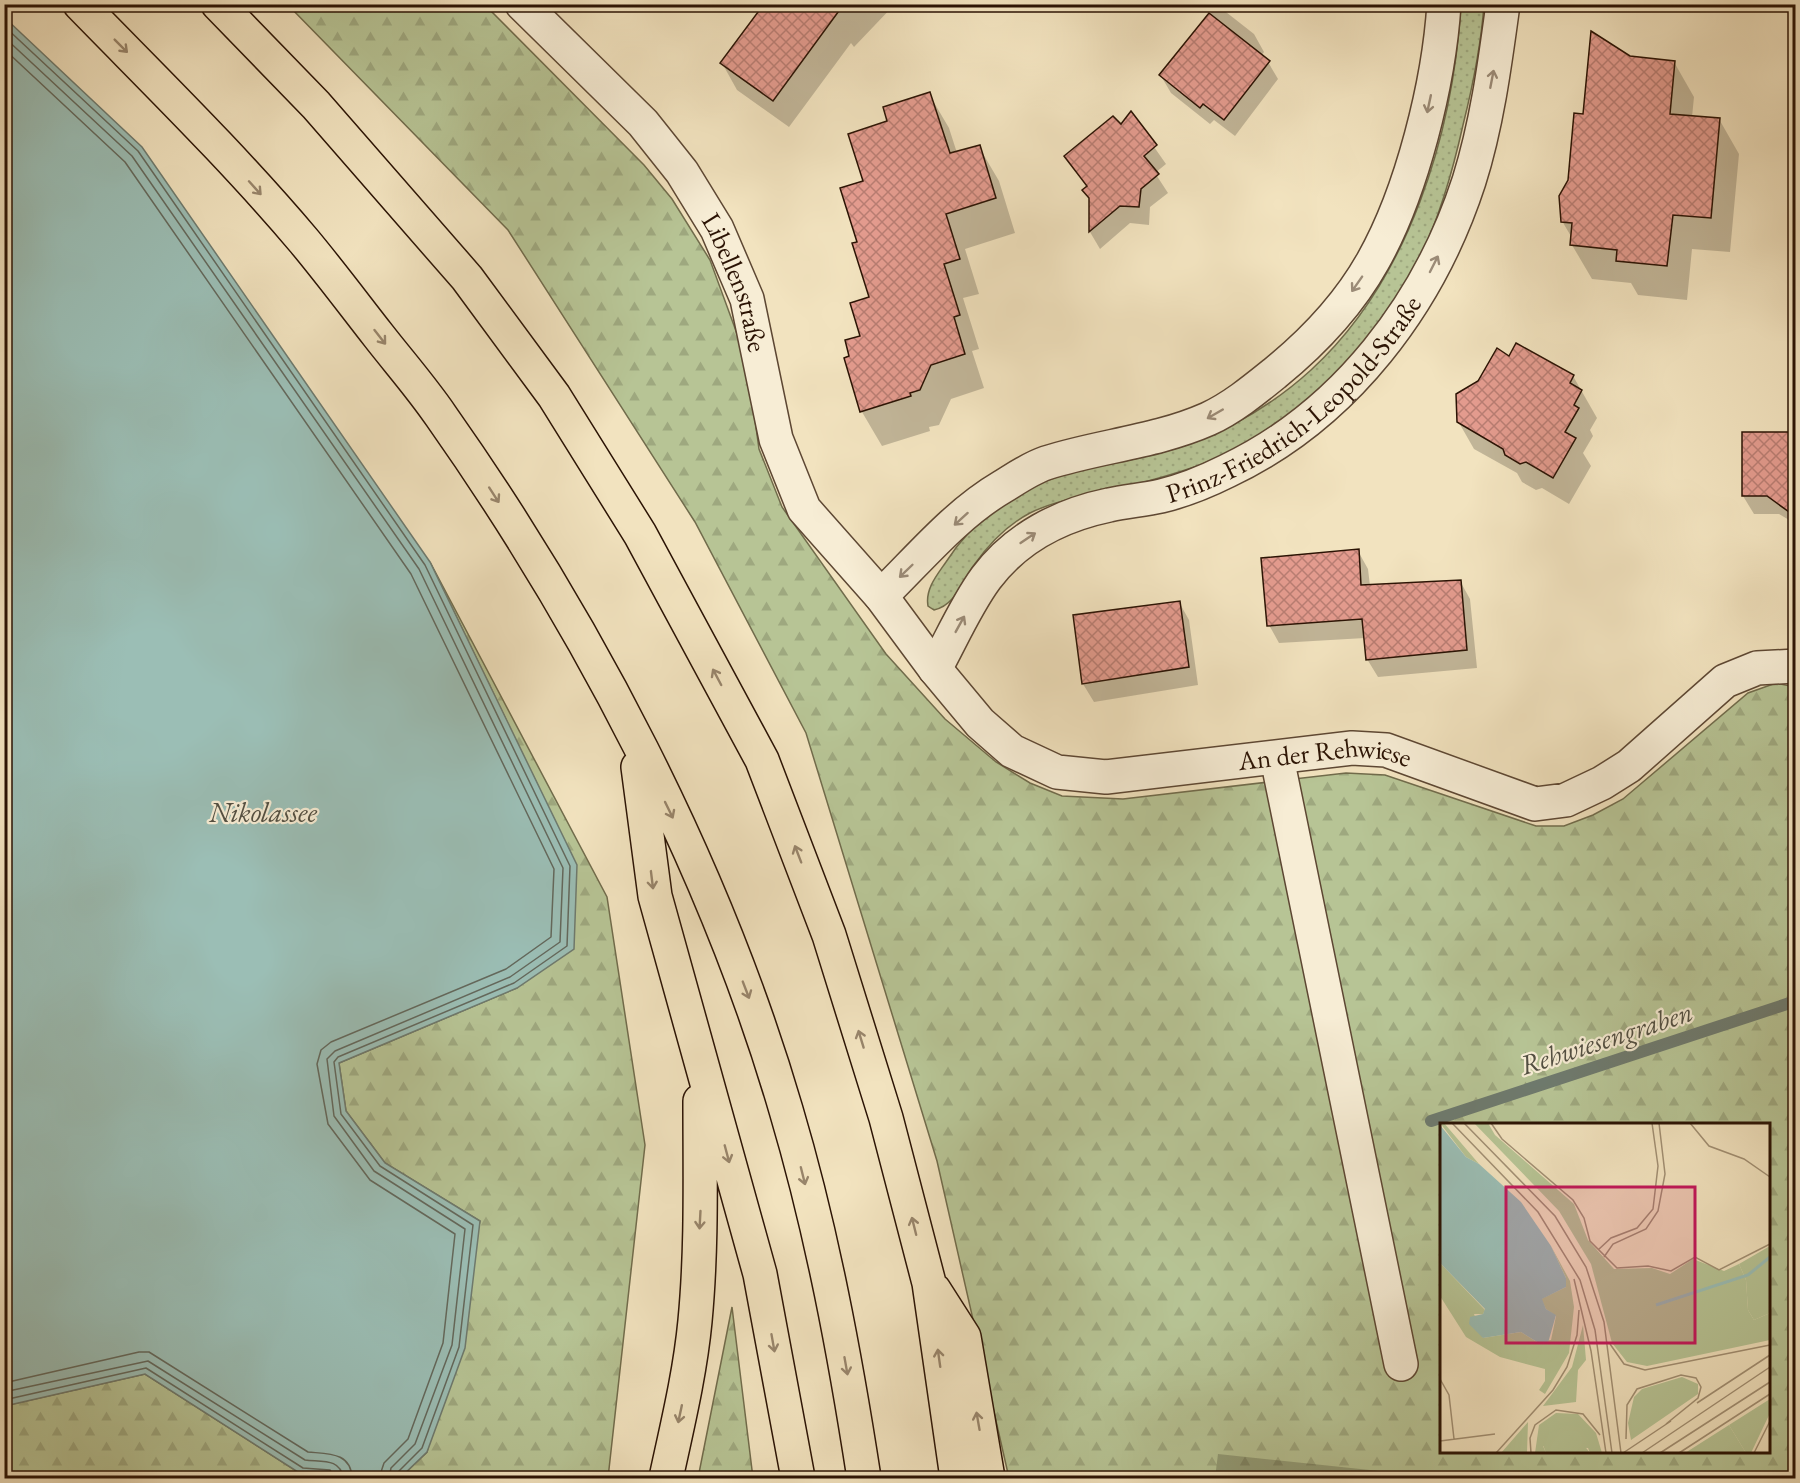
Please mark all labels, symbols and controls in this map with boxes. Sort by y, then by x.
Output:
one-way arrow [114,39,128,54]
one-way arrow [1487,70,1498,89]
one-way arrow [1423,93,1434,113]
one-way arrow [248,180,262,195]
street label: Libellenstraße [694,206,775,355]
one-way arrow [1428,256,1440,274]
one-way arrow [1351,275,1363,291]
street label: Prinz-Friedrich-Leopold-Straße [1162,289,1429,511]
one-way arrow [373,329,386,345]
one-way arrow [1207,408,1224,420]
one-way arrow [488,487,500,503]
one-way arrow [954,512,969,526]
one-way arrow [1019,532,1036,544]
one-way arrow [899,564,914,578]
one-way arrow [955,615,967,632]
one-way arrow [711,669,722,687]
street label: An der Rehwiese [1235,729,1417,778]
water label: Nikolassee [208,794,318,830]
one-way arrow [664,801,676,819]
one-way arrow [792,845,803,864]
one-way arrow [647,870,658,890]
one-way arrow [741,980,752,998]
water label: Rehwiesengraben [1515,993,1697,1083]
one-way arrow [855,1030,866,1049]
inset map [1440,1123,1770,1453]
one-way arrow [721,1144,733,1163]
one-way arrow [798,1166,809,1185]
one-way arrow [694,1210,705,1230]
one-way arrow [908,1217,920,1236]
one-way arrow [767,1333,778,1352]
one-way arrow [934,1349,945,1369]
one-way arrow [841,1355,852,1375]
one-way arrow [674,1404,685,1423]
one-way arrow [973,1412,984,1431]

